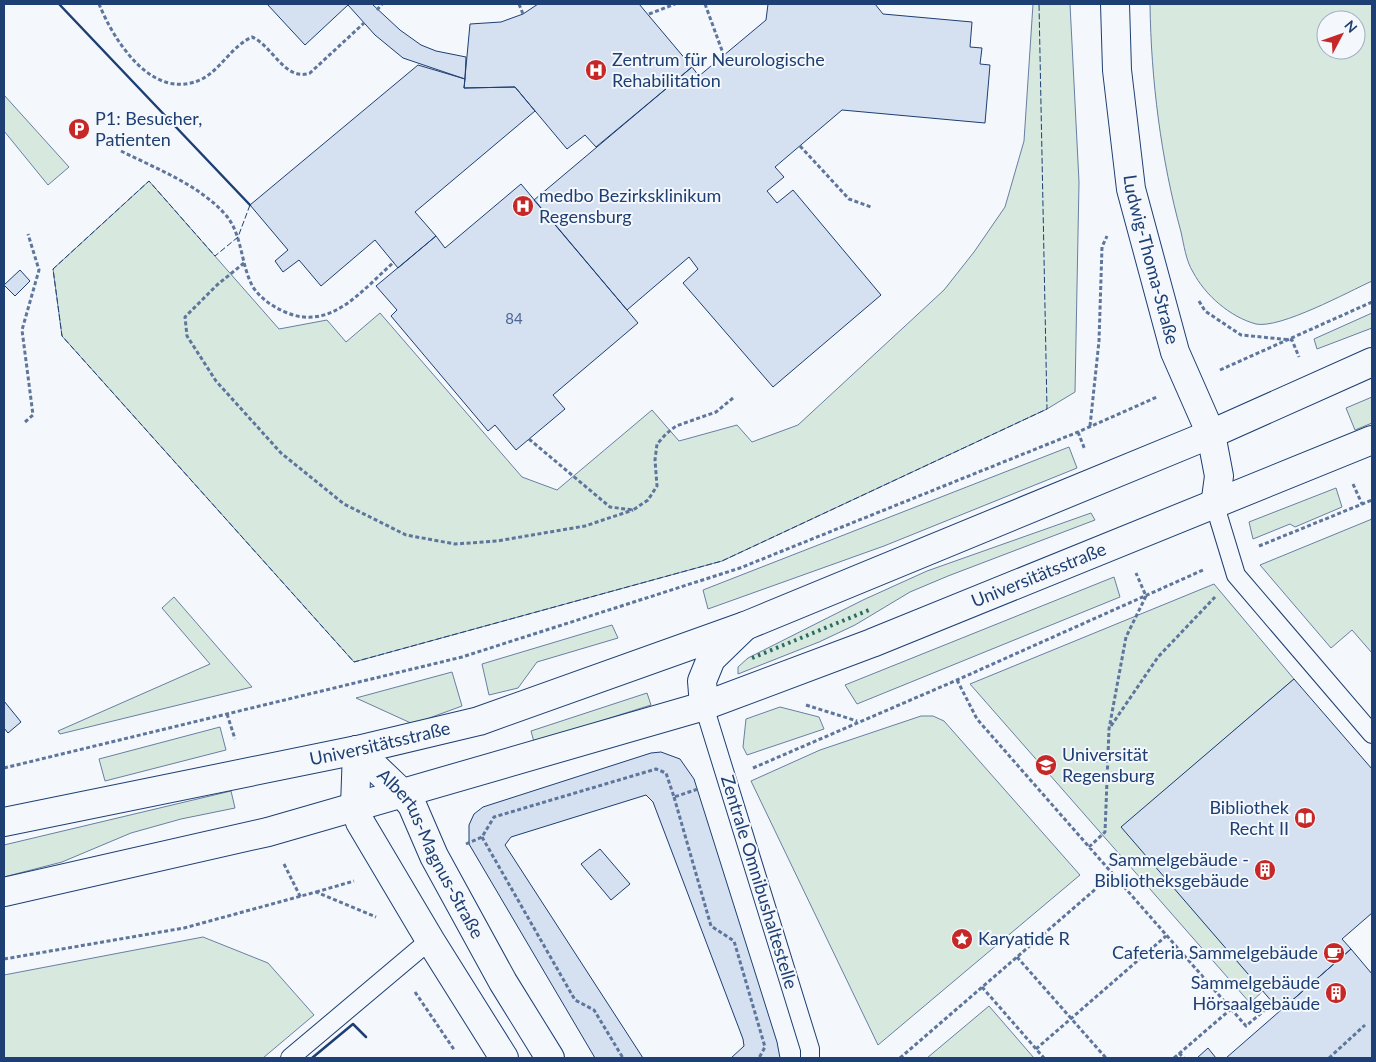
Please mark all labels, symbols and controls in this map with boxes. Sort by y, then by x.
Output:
north arrow [1316,10,1366,60]
text: N [1341,16,1361,36]
place label: Zentrum für Neurologische Rehabilitation [612,48,825,91]
hospital icon: Zentrum für Neurologische Rehabilitation [584,58,608,82]
place label: P1: Besucher, Patienten [95,107,202,150]
parking icon: P1: Besucher, Patienten [67,117,91,141]
street label: Ludwig-Thoma-Straße [1119,174,1184,347]
place label: medbo Bezirksklinikum Regensburg [539,184,721,227]
hospital icon: medbo Bezirksklinikum Regensburg [511,194,535,218]
house number: 84 [505,309,523,327]
street label: Universitätsstraße [968,537,1109,612]
street label: Universitätsstraße [307,716,452,769]
place label: Universität Regensburg [1062,743,1155,786]
school or university icon: Universität Regensburg [1034,753,1058,777]
street label: Albertus-Magnus-Straße [373,763,489,942]
street label: Zentrale Omnibushaltestelle [717,772,803,991]
place label: Bibliothek Recht II [1209,796,1290,839]
library icon: Bibliothek Recht II [1293,806,1317,830]
place label: Sammelgebäude - Bibliotheksgebäude [1094,848,1249,891]
building icon: Sammelgebäude - Bibliotheksgebäude [1253,858,1277,882]
place icon: Karyatide R [950,927,974,951]
place label: Karyatide R [978,927,1071,949]
place label: Cafeteria Sammelgebäude [1112,941,1318,963]
cafe icon: Cafeteria Sammelgebäude [1322,941,1346,965]
place label: Sammelgebäude Hörsaalgebäude [1191,971,1320,1014]
building icon: Sammelgebäude Hörsaalgebäude [1324,981,1348,1005]

